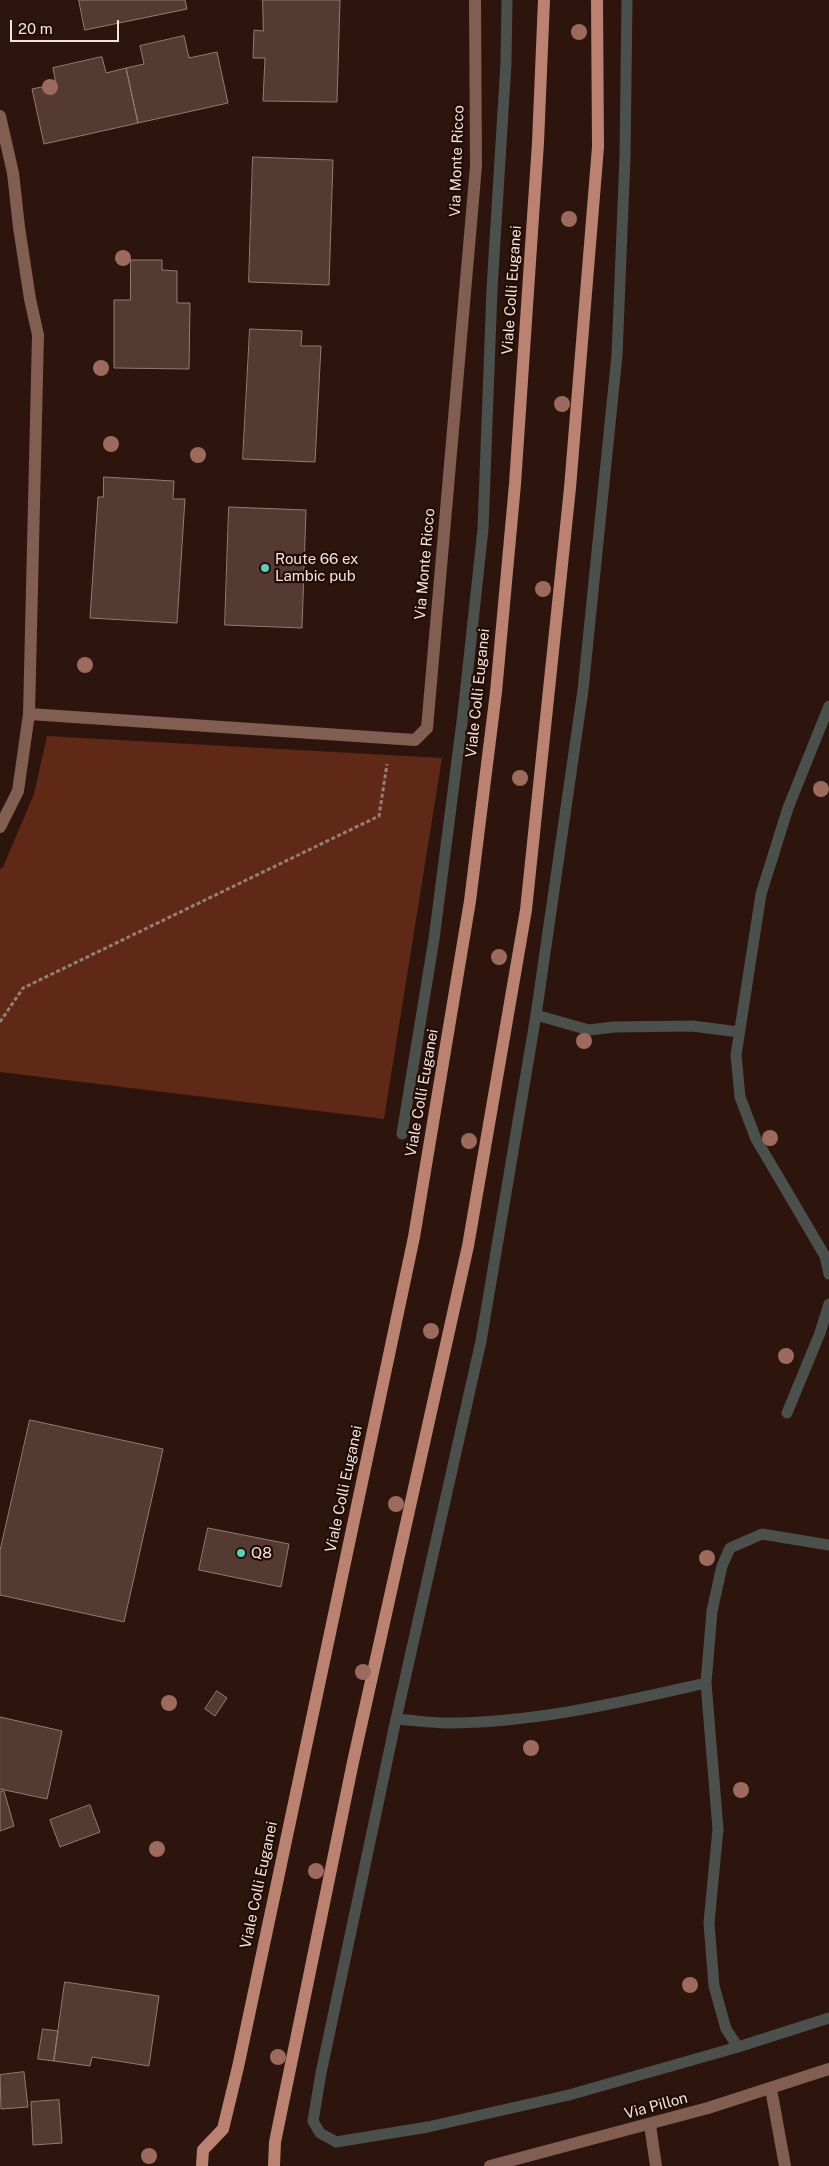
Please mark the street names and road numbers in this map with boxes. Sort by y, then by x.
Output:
street label: Via Monte Ricco [446,105,468,217]
street label: Viale Colli Euganei [499,225,525,355]
street label: Via Monte Ricco [411,507,439,621]
street label: Viale Colli Euganei [462,628,494,758]
street label: Viale Colli Euganei [402,1028,442,1158]
street label: Viale Colli Euganei [322,1424,366,1554]
street label: Viale Colli Euganei [237,1820,281,1950]
street label: Via Pillon [622,2089,690,2123]

